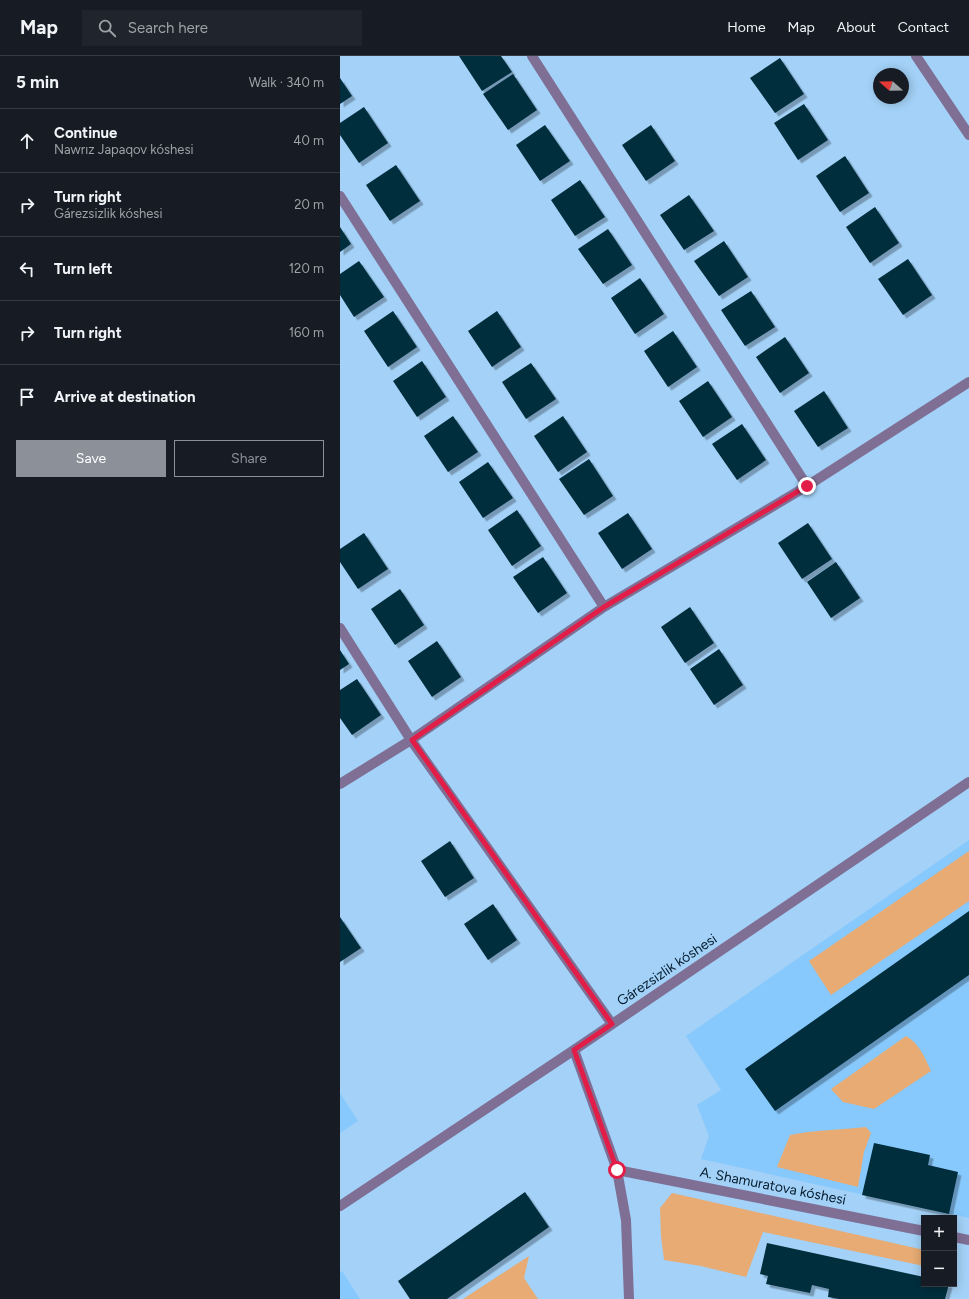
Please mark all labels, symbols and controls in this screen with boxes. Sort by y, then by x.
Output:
search box [82,10,362,46]
text: Map [20,16,58,39]
icon: search [96,17,118,39]
text: Search here [128,19,208,37]
text: Home [727,19,766,36]
text: Map [788,19,815,36]
text: About [837,19,876,36]
text: Contact [898,19,949,36]
north arrow [873,68,909,104]
text: 5 min [16,72,59,92]
text: Walk · 340 m [249,75,324,90]
text: Continue [54,124,117,142]
icon: ahead [16,130,38,152]
text: 40 m [293,133,324,148]
text: Nawrız Japaqov kóshesi [54,142,193,157]
text: Turn right [54,188,122,206]
icon: right [16,194,38,216]
text: 20 m [294,197,324,212]
text: Gárezsizlik kóshesi [54,206,162,221]
icon: left [16,258,38,280]
text: Turn left [54,260,112,278]
text: 120 m [289,261,324,276]
icon: right [16,322,38,344]
text: Turn right [54,324,122,342]
text: 160 m [289,325,324,340]
icon: arrive [16,386,38,408]
text: Arrive at destination [54,388,195,406]
button: Save [16,440,166,477]
button: Share [174,440,324,477]
route end [798,477,816,495]
street label: Gárezsizlik kóshesi [614,930,720,1010]
route start [608,1161,626,1179]
street label: A. Shamuratova kóshesi [699,1163,847,1209]
map controls [921,1215,957,1287]
button: + [921,1215,957,1251]
button: − [921,1251,957,1287]

